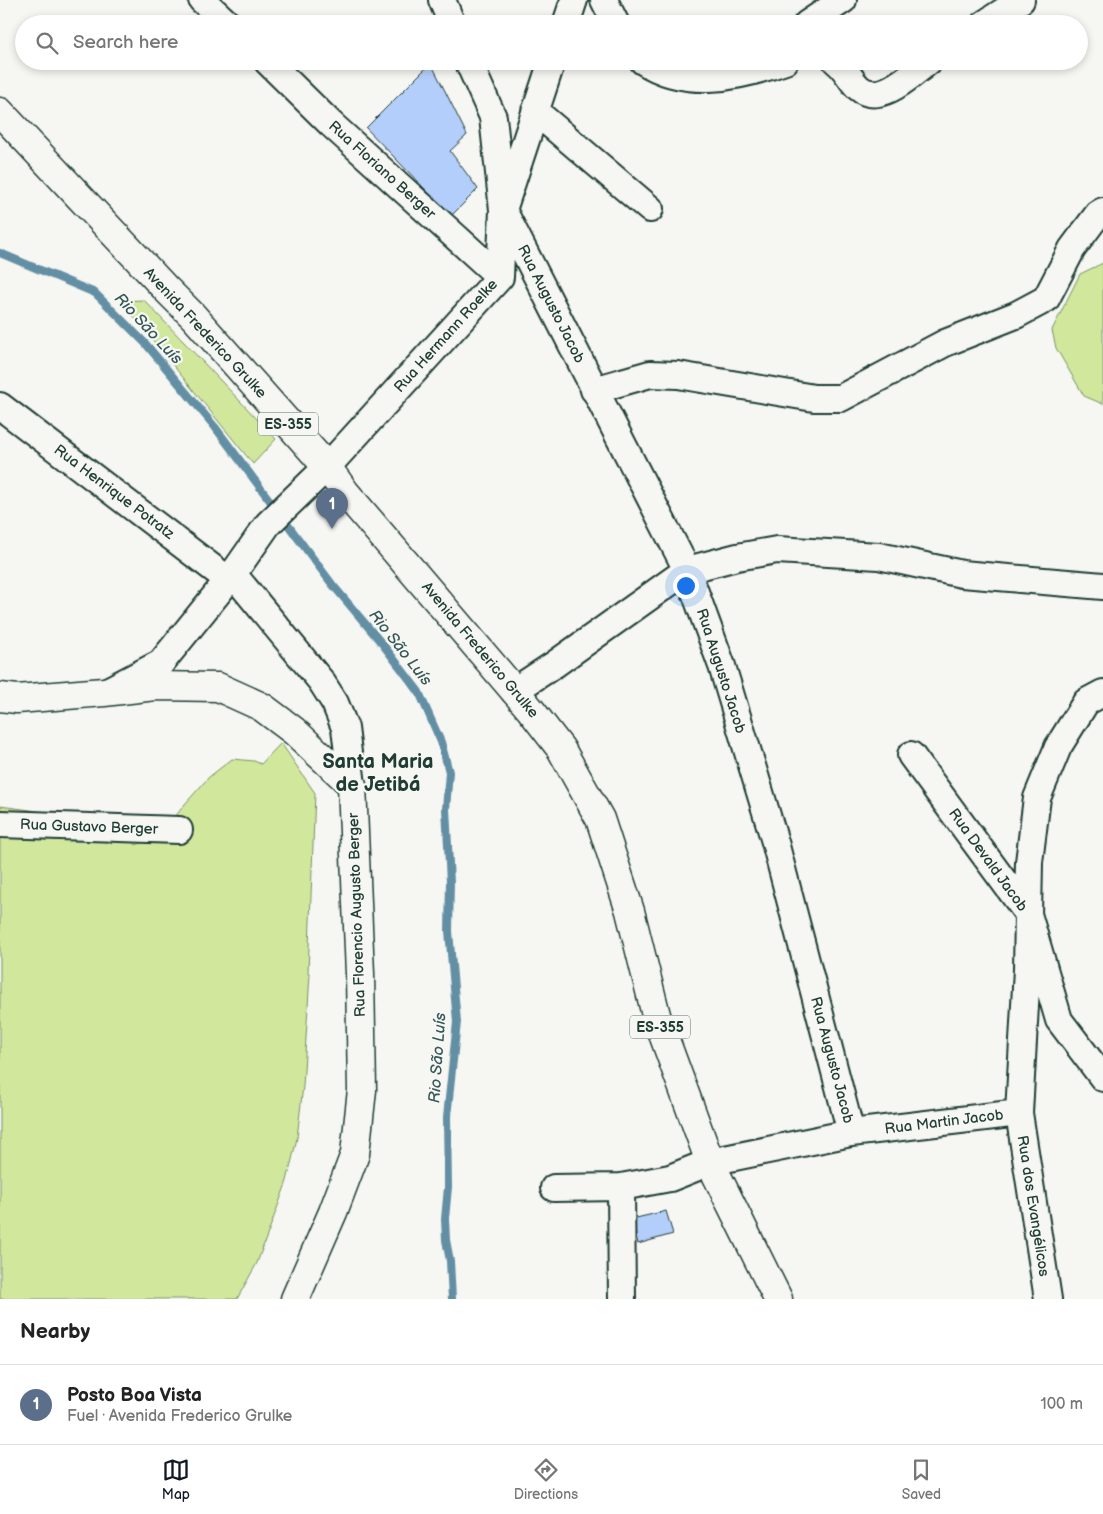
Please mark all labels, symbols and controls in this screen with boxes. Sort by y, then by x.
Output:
search box [15,15,1088,70]
icon: search [33,29,61,57]
text: Search here [73,31,178,54]
street label: Rua Floriano Berger [324,117,440,224]
street label: Rua Augusto Jacob [513,242,589,367]
street label: Avenida Frederico Grulke [139,264,271,402]
street label: Rua Hermann Roelke [390,275,502,397]
water label: Rio São Luís [110,289,186,369]
road number: ES-355 [258,412,318,436]
street label: Rua Henrique Potratz [50,440,179,544]
pin: 1 [316,488,348,529]
your location [673,573,699,599]
street label: Avenida Frederico Grulke [417,578,543,722]
water label: Rio São Luís [365,606,435,690]
street label: Rua Augusto Jacob [692,606,750,736]
district label: Santa Maria de Jetibá [322,750,434,797]
street label: Rua Devald Jacob [944,805,1032,916]
street label: Rua Florencio Augusto Berger [344,812,370,1018]
street label: Rua Gustavo Berger [20,815,159,839]
street label: Rua Augusto Jacob [806,995,858,1126]
water label: Rio São Luís [425,1012,451,1104]
road number: ES-355 [630,1016,690,1038]
street label: Rua Martin Jacob [884,1105,1005,1139]
street label: Rua dos Evangélicos [1012,1134,1054,1278]
text: Nearby [20,1319,90,1344]
text: Posto Boa Vista [67,1384,202,1407]
text: 1 [33,1395,39,1414]
text: 100 m [1040,1395,1083,1414]
text: Fuel · Avenida Frederico Grulke [67,1407,292,1426]
tab: Map [162,1456,190,1503]
tab: Directions [514,1456,578,1503]
tab: Saved [902,1456,941,1503]

